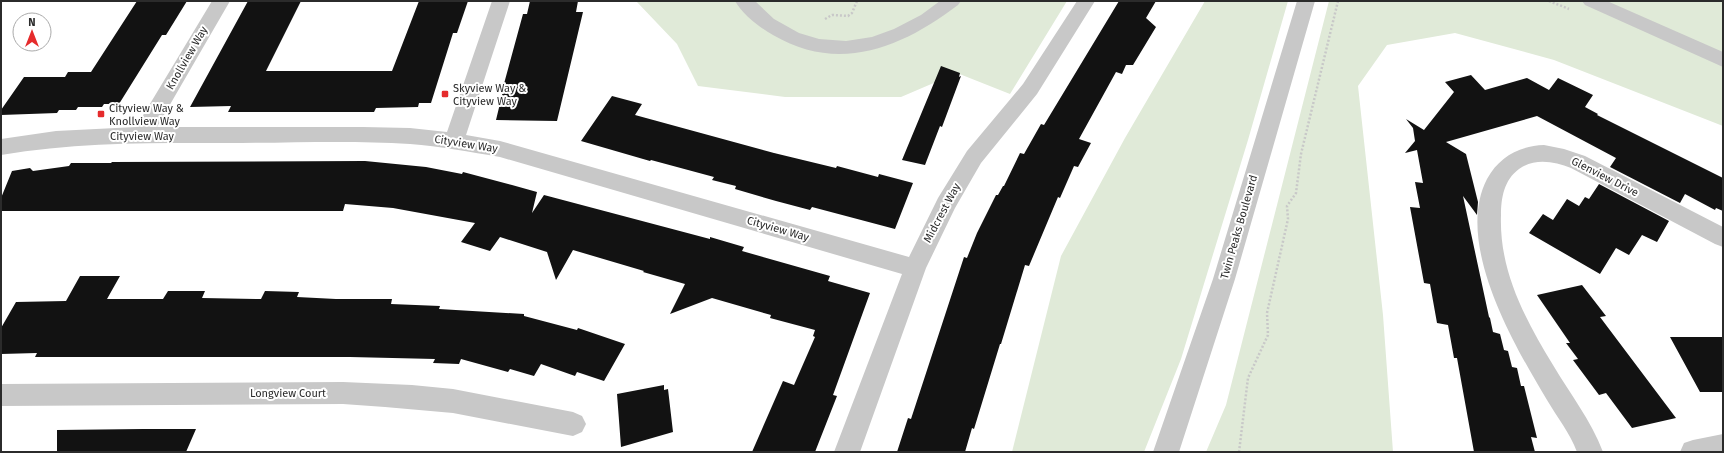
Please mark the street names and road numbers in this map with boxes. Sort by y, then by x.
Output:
street label: Knollview Way [164,24,211,92]
street label: Cityview Way [110,130,175,143]
street label: Cityview Way [433,133,499,156]
street label: Glenview Drive [1569,155,1641,199]
street label: Twin Peaks Boulevard [1218,173,1260,281]
street label: Midcrest Way [921,181,963,245]
street label: Cityview Way [746,214,811,244]
street label: Longview Court [250,387,326,400]

